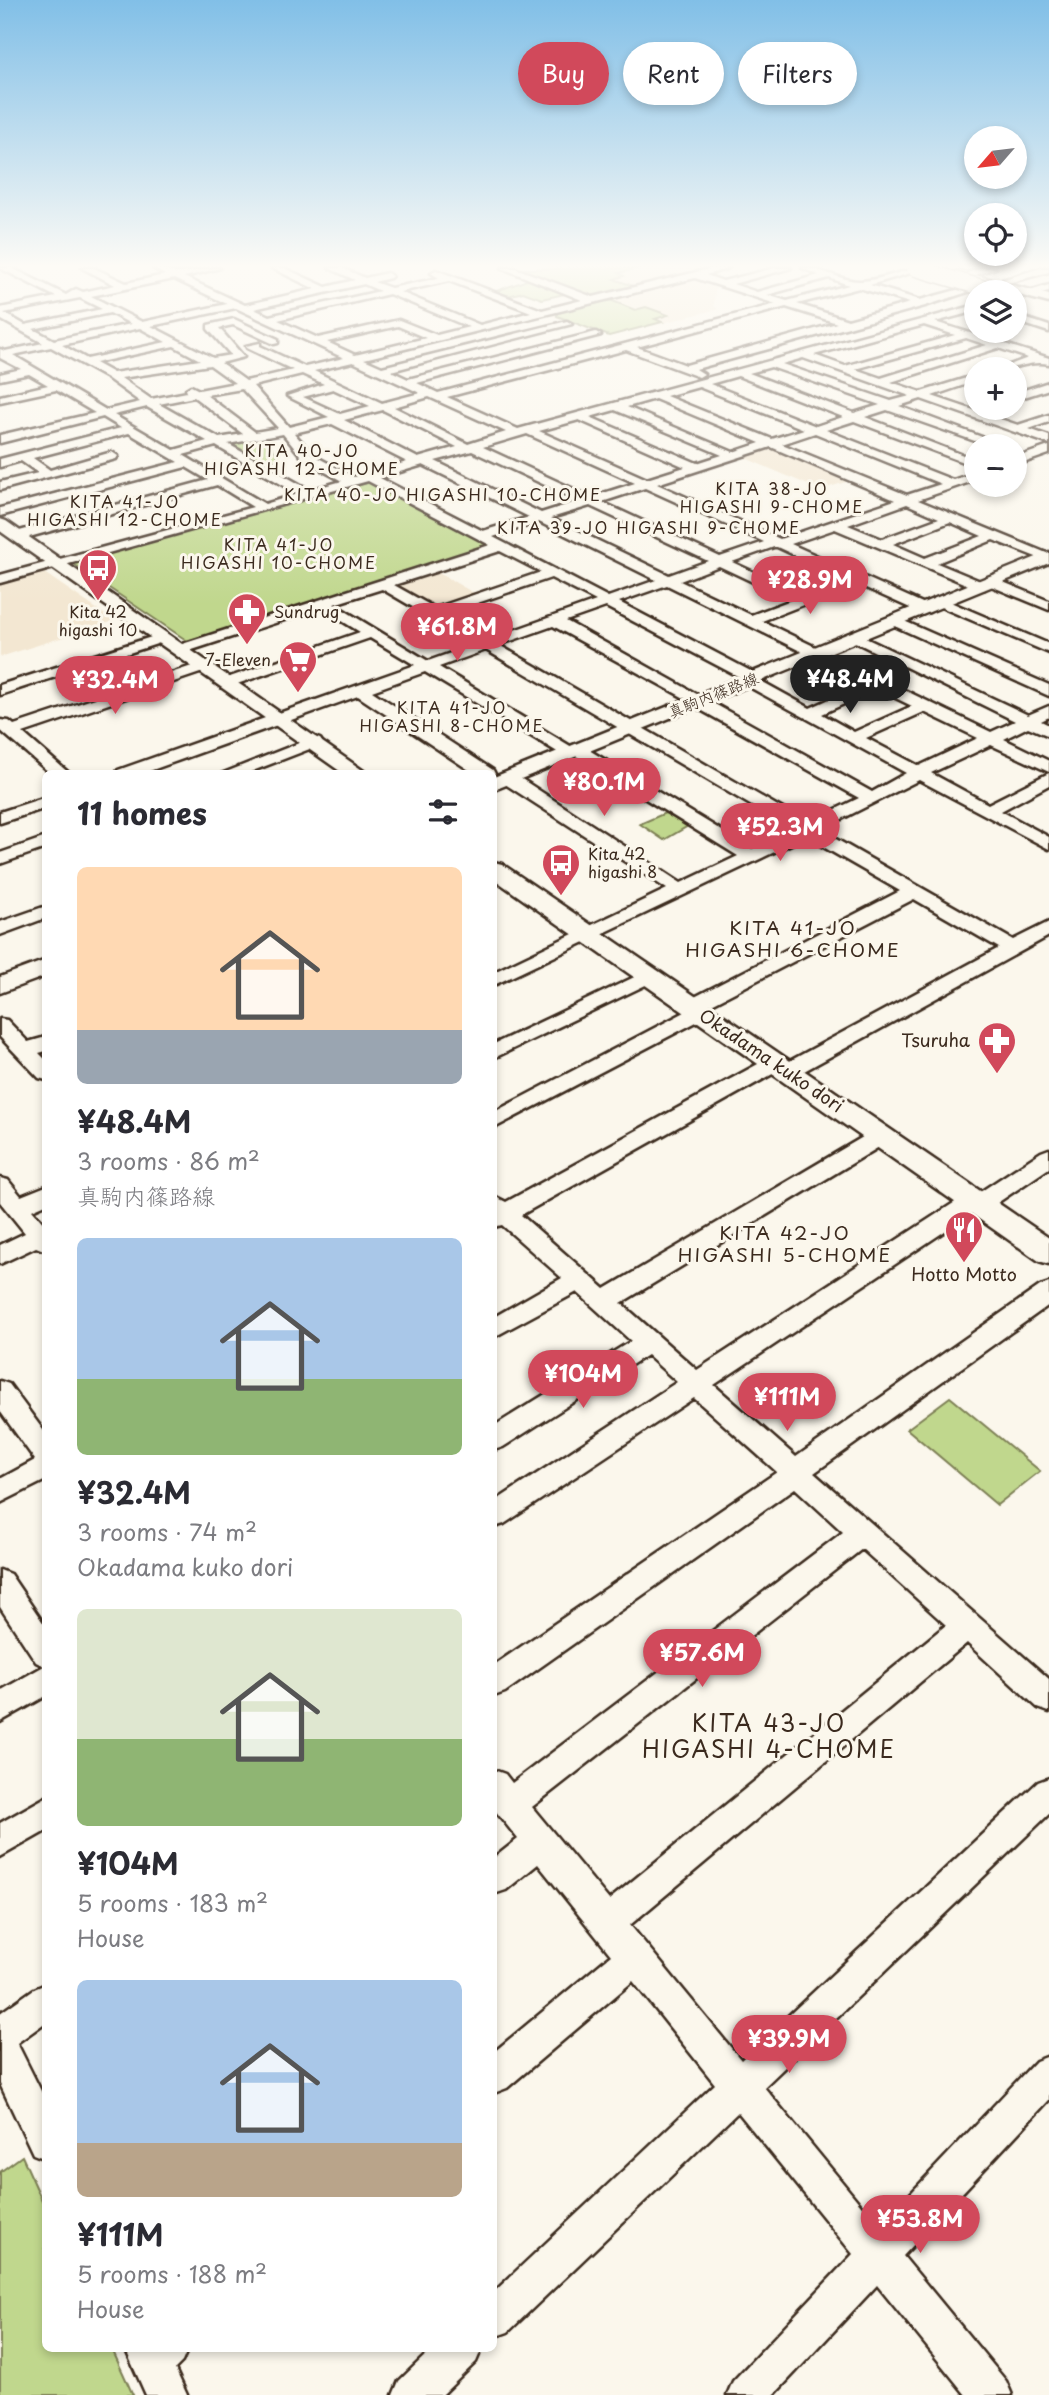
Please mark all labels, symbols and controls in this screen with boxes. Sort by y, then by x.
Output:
chip: Buy [518,42,609,105]
chip: Rent [623,42,724,105]
chip: Filters [738,42,857,105]
north arrow [964,126,1027,189]
map controls [964,126,1027,497]
button: locate [964,203,1027,266]
button: layers [964,280,1027,343]
button: + [964,357,1027,420]
button: − [964,434,1027,497]
district label: KITA 40-JO HIGASHI 12-CHOME [204,438,400,480]
district label: KITA 38-JO HIGASHI 9-CHOME [680,476,864,518]
district label: KITA 40-JO HIGASHI 10-CHOME [284,482,602,506]
district label: KITA 41-JO HIGASHI 12-CHOME [27,489,223,531]
district label: KITA 39-JO HIGASHI 9-CHOME [497,515,801,539]
district label: KITA 41-JO HIGASHI 10-CHOME [181,532,377,574]
bus stop icon: Kita 42 higashi 10 [77,547,119,602]
pin: ¥28.9M [753,556,867,616]
text: ¥28.9M [767,561,853,596]
pharmacy icon: Sundrug [226,591,268,646]
place label: Kita 42 higashi 10 [59,599,137,641]
place label: Sundrug [274,599,339,623]
pin: ¥61.8M [400,604,514,663]
text: ¥61.8M [417,608,497,643]
supermarket icon: 7-Eleven [277,639,319,694]
place label: 7-Eleven [206,647,271,671]
pin: ¥32.4M [58,656,172,716]
pin: ¥48.4M [793,656,907,715]
text: ¥48.4M [806,660,894,695]
text: ¥32.4M [71,661,159,696]
street label: 真駒内篠路線 [664,665,762,723]
district label: KITA 41-JO HIGASHI 8-CHOME [359,695,545,737]
pin: ¥80.1M [547,758,661,818]
text: ¥80.1M [563,763,645,798]
text: 11 homes [77,790,207,835]
icon: filters [424,793,462,831]
pin: ¥52.3M [723,804,837,863]
text: ¥52.3M [737,808,823,843]
place label: Kita 42 higashi 8 [588,841,657,883]
bus stop icon: Kita 42 higashi 8 [540,842,582,897]
icon: home [207,912,333,1038]
district label: KITA 41-JO HIGASHI 6-CHOME [685,913,901,963]
street label: Okadama kuko dori [694,1001,850,1118]
pharmacy icon: Tsuruha [976,1020,1018,1075]
place label: Tsuruha [901,1026,971,1053]
text: ¥48.4M [77,1098,191,1143]
text: 3 rooms · 86 m² [77,1143,260,1178]
text: 真駒内篠路線 [77,1178,215,1213]
restaurant icon: Hotto Motto [943,1209,985,1264]
district label: KITA 42-JO HIGASHI 5-CHOME [678,1218,892,1268]
place label: Hotto Motto [911,1260,1017,1287]
icon: home [207,1283,333,1409]
pin: ¥104M [534,1350,632,1410]
text: ¥104M [544,1355,622,1390]
pin: ¥111M [738,1374,836,1433]
text: ¥111M [754,1378,820,1413]
text: ¥32.4M [77,1469,191,1514]
text: 3 rooms · 74 m² [77,1514,257,1549]
text: Okadama kuko dori [77,1549,293,1584]
pin: ¥57.6M [645,1630,759,1689]
text: ¥57.6M [659,1634,745,1669]
icon: home [207,1654,333,1780]
district label: KITA 43-JO HIGASHI 4-CHOME [642,1705,896,1766]
text: ¥104M [77,1840,179,1885]
text: 5 rooms · 183 m² [77,1885,268,1920]
text: House [77,1920,144,1955]
pin: ¥39.9M [732,2016,846,2075]
text: ¥39.9M [748,2020,830,2055]
icon: home [207,2025,333,2151]
pin: ¥53.8M [863,2196,977,2255]
text: ¥53.8M [877,2200,963,2235]
text: ¥111M [77,2211,163,2256]
text: 5 rooms · 188 m² [77,2256,267,2291]
text: House [77,2291,144,2326]

